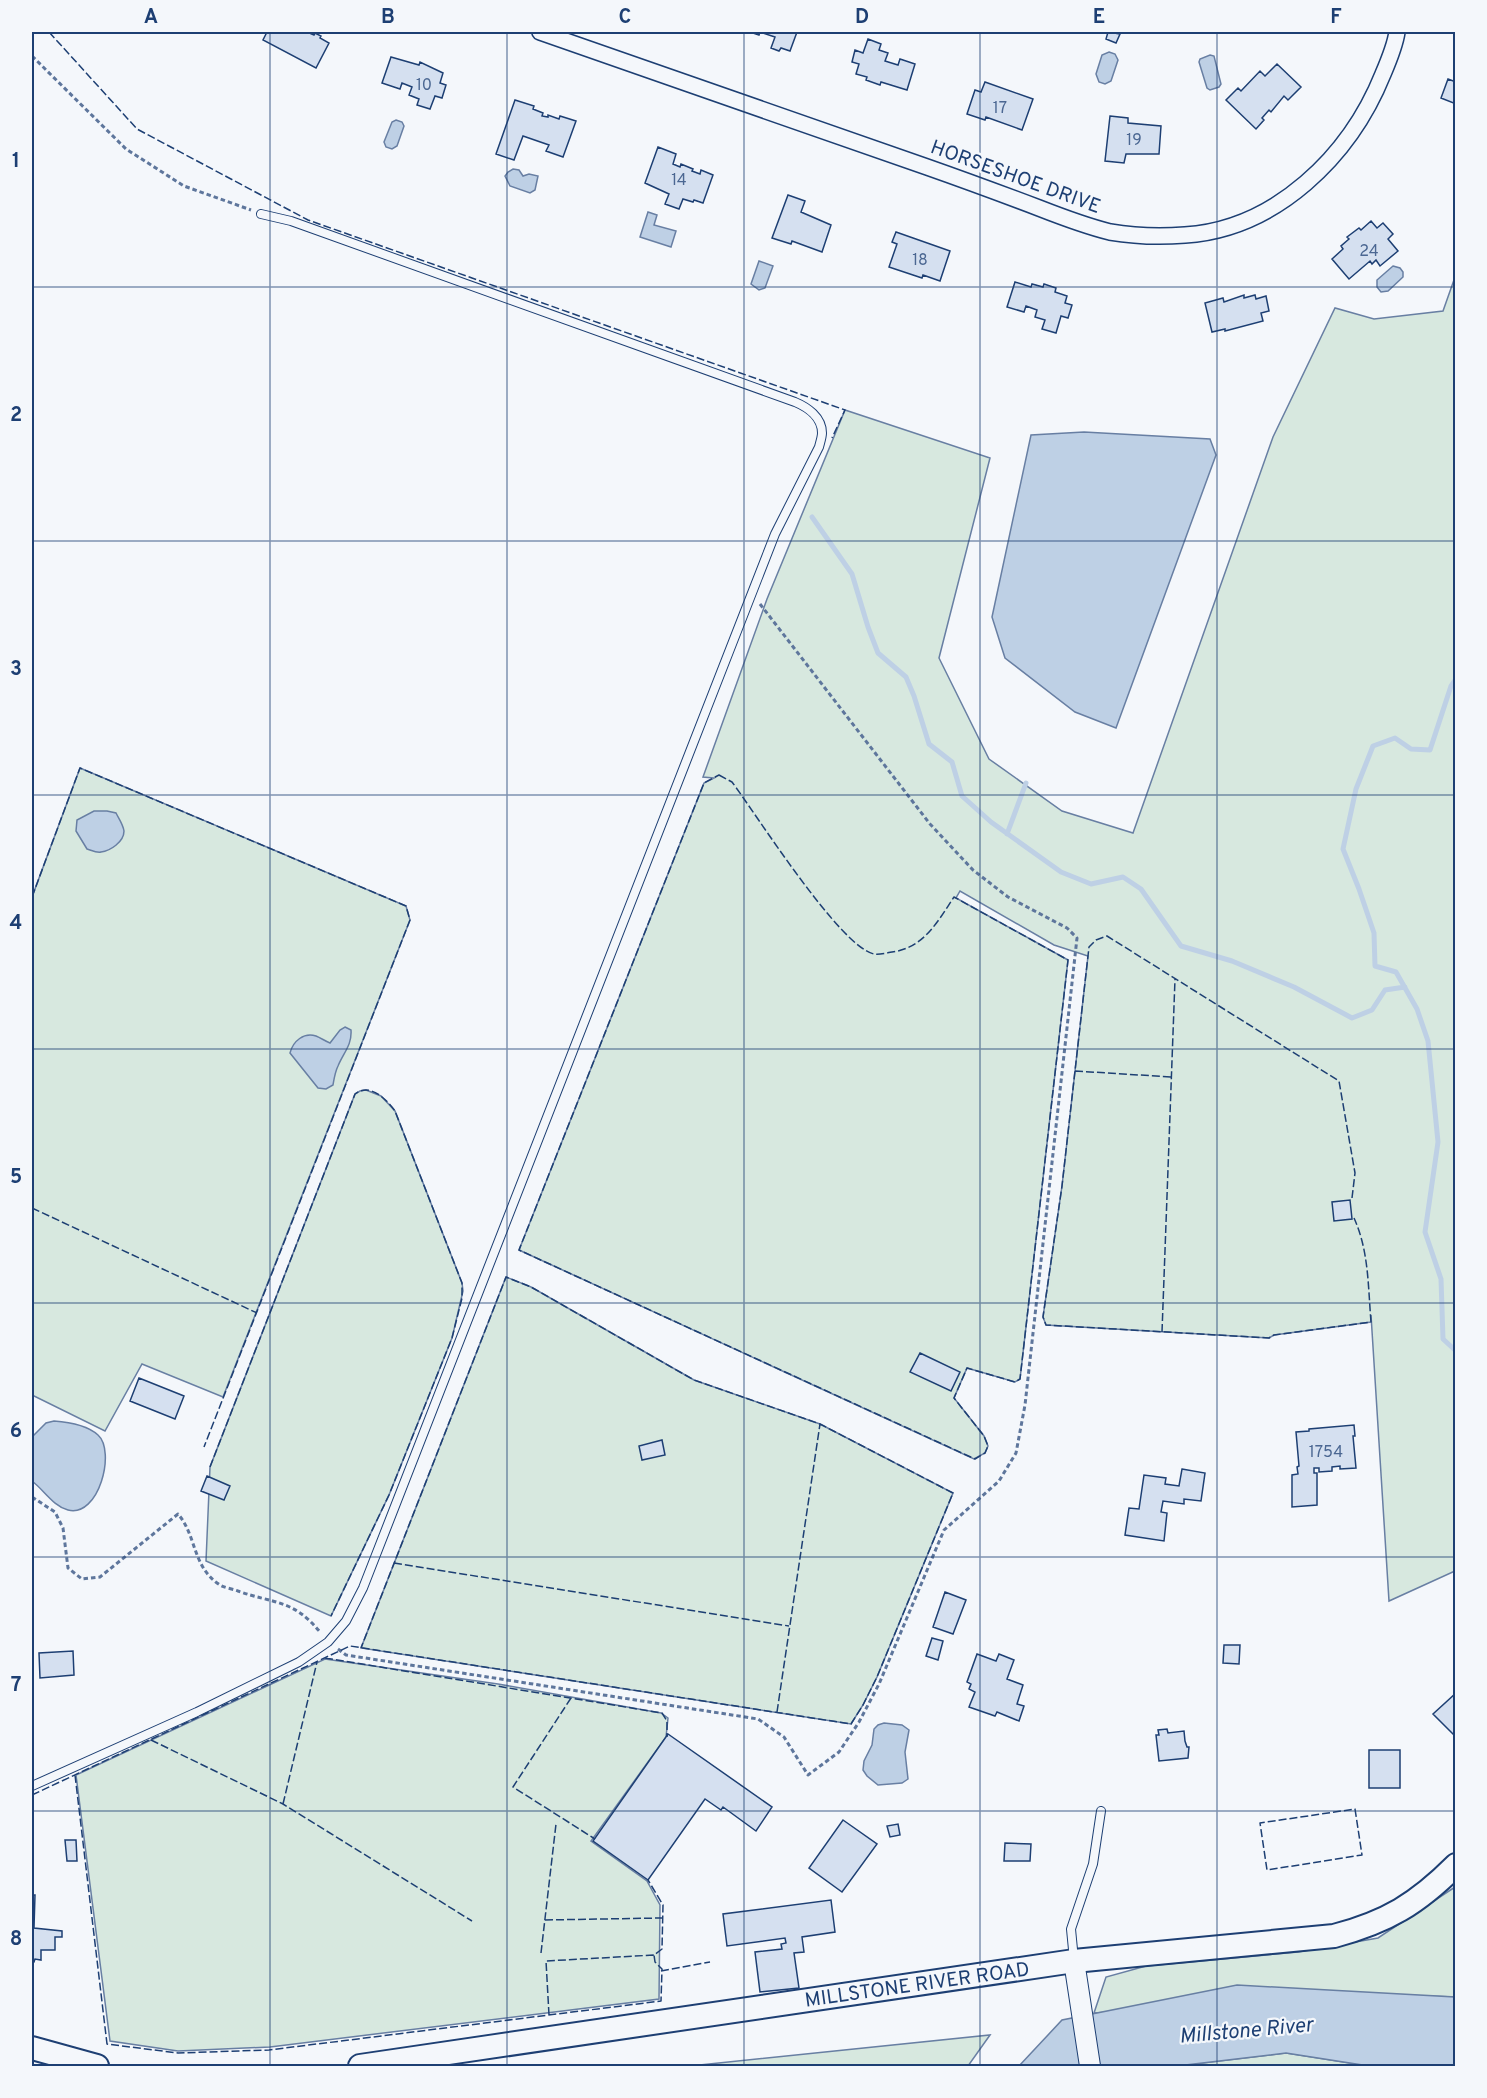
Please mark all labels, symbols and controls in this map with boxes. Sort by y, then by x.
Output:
text: A [144,5,158,31]
text: B [381,5,395,31]
text: C [619,5,631,31]
text: D [855,5,869,31]
text: E [1093,5,1105,31]
text: F [1330,5,1342,31]
house number: 10 [416,76,432,96]
house number: 17 [993,99,1007,119]
house number: 19 [1126,131,1142,151]
street label: HORSESHOE DRIVE [927,135,1104,221]
text: 1 [12,149,20,175]
house number: 14 [671,171,687,191]
house number: 24 [1359,242,1379,262]
house number: 18 [912,251,928,271]
text: 2 [10,403,22,429]
text: 3 [10,657,22,683]
text: 4 [10,911,22,937]
text: 5 [10,1165,22,1191]
text: 6 [10,1419,22,1445]
house number: 1754 [1309,1443,1343,1463]
text: 7 [11,1673,21,1699]
text: 8 [10,1927,22,1953]
street label: MILLSTONE RIVER ROAD [803,1957,1031,2015]
water label: Millstone River [1178,2012,1316,2051]

